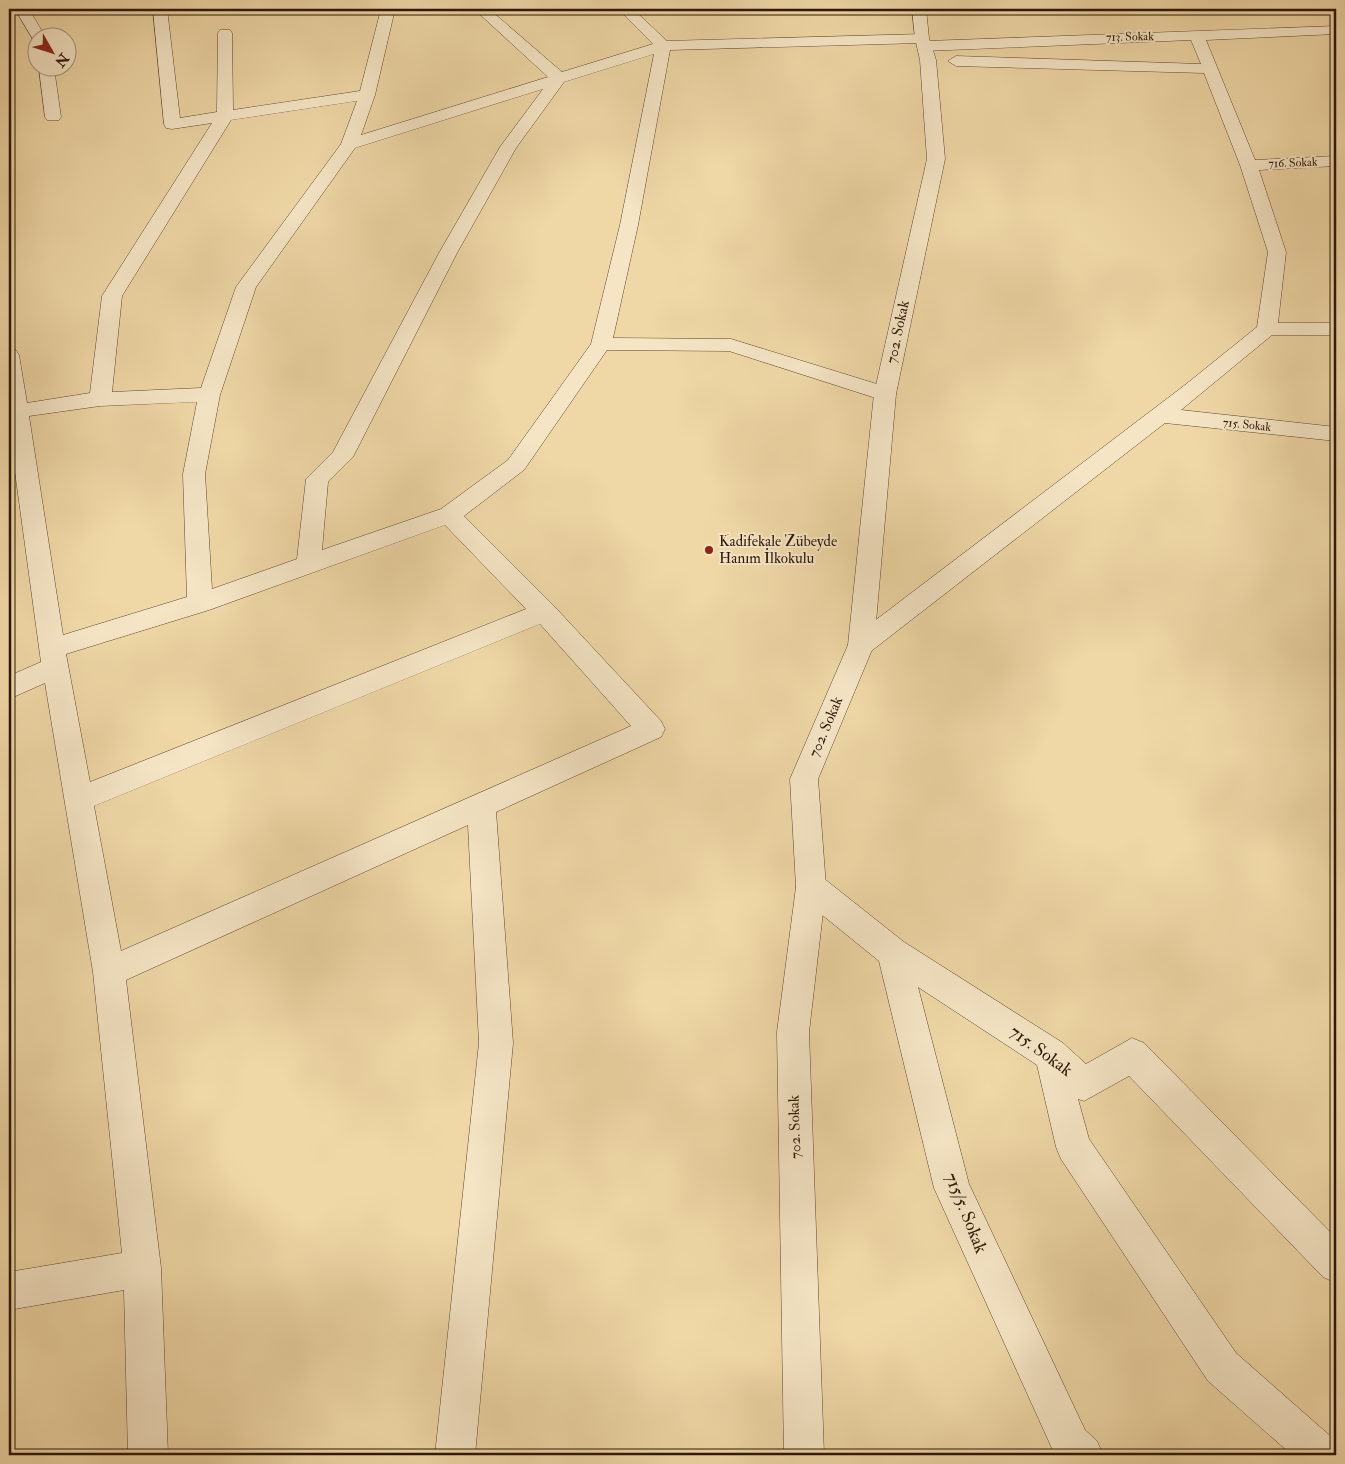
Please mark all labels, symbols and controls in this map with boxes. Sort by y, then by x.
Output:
north arrow [28,28,78,78]
street label: 713. Sokak [1106,29,1154,45]
text: N [51,49,73,70]
street label: 716. Sokak [1268,155,1318,171]
street label: 702. Sokak [882,299,914,365]
street label: 715. Sokak [1222,415,1272,435]
place label: Kadifekale Zübeyde Hanım İlkokulu [719,532,837,568]
marker: Kadifekale Zübeyde Hanım İlkokulu [703,544,715,556]
street label: 702. Sokak [805,694,847,760]
street label: 715. Sokak [1005,1020,1077,1082]
street label: 702. Sokak [784,1095,806,1159]
street label: 715/5. Sokak [939,1169,993,1257]

